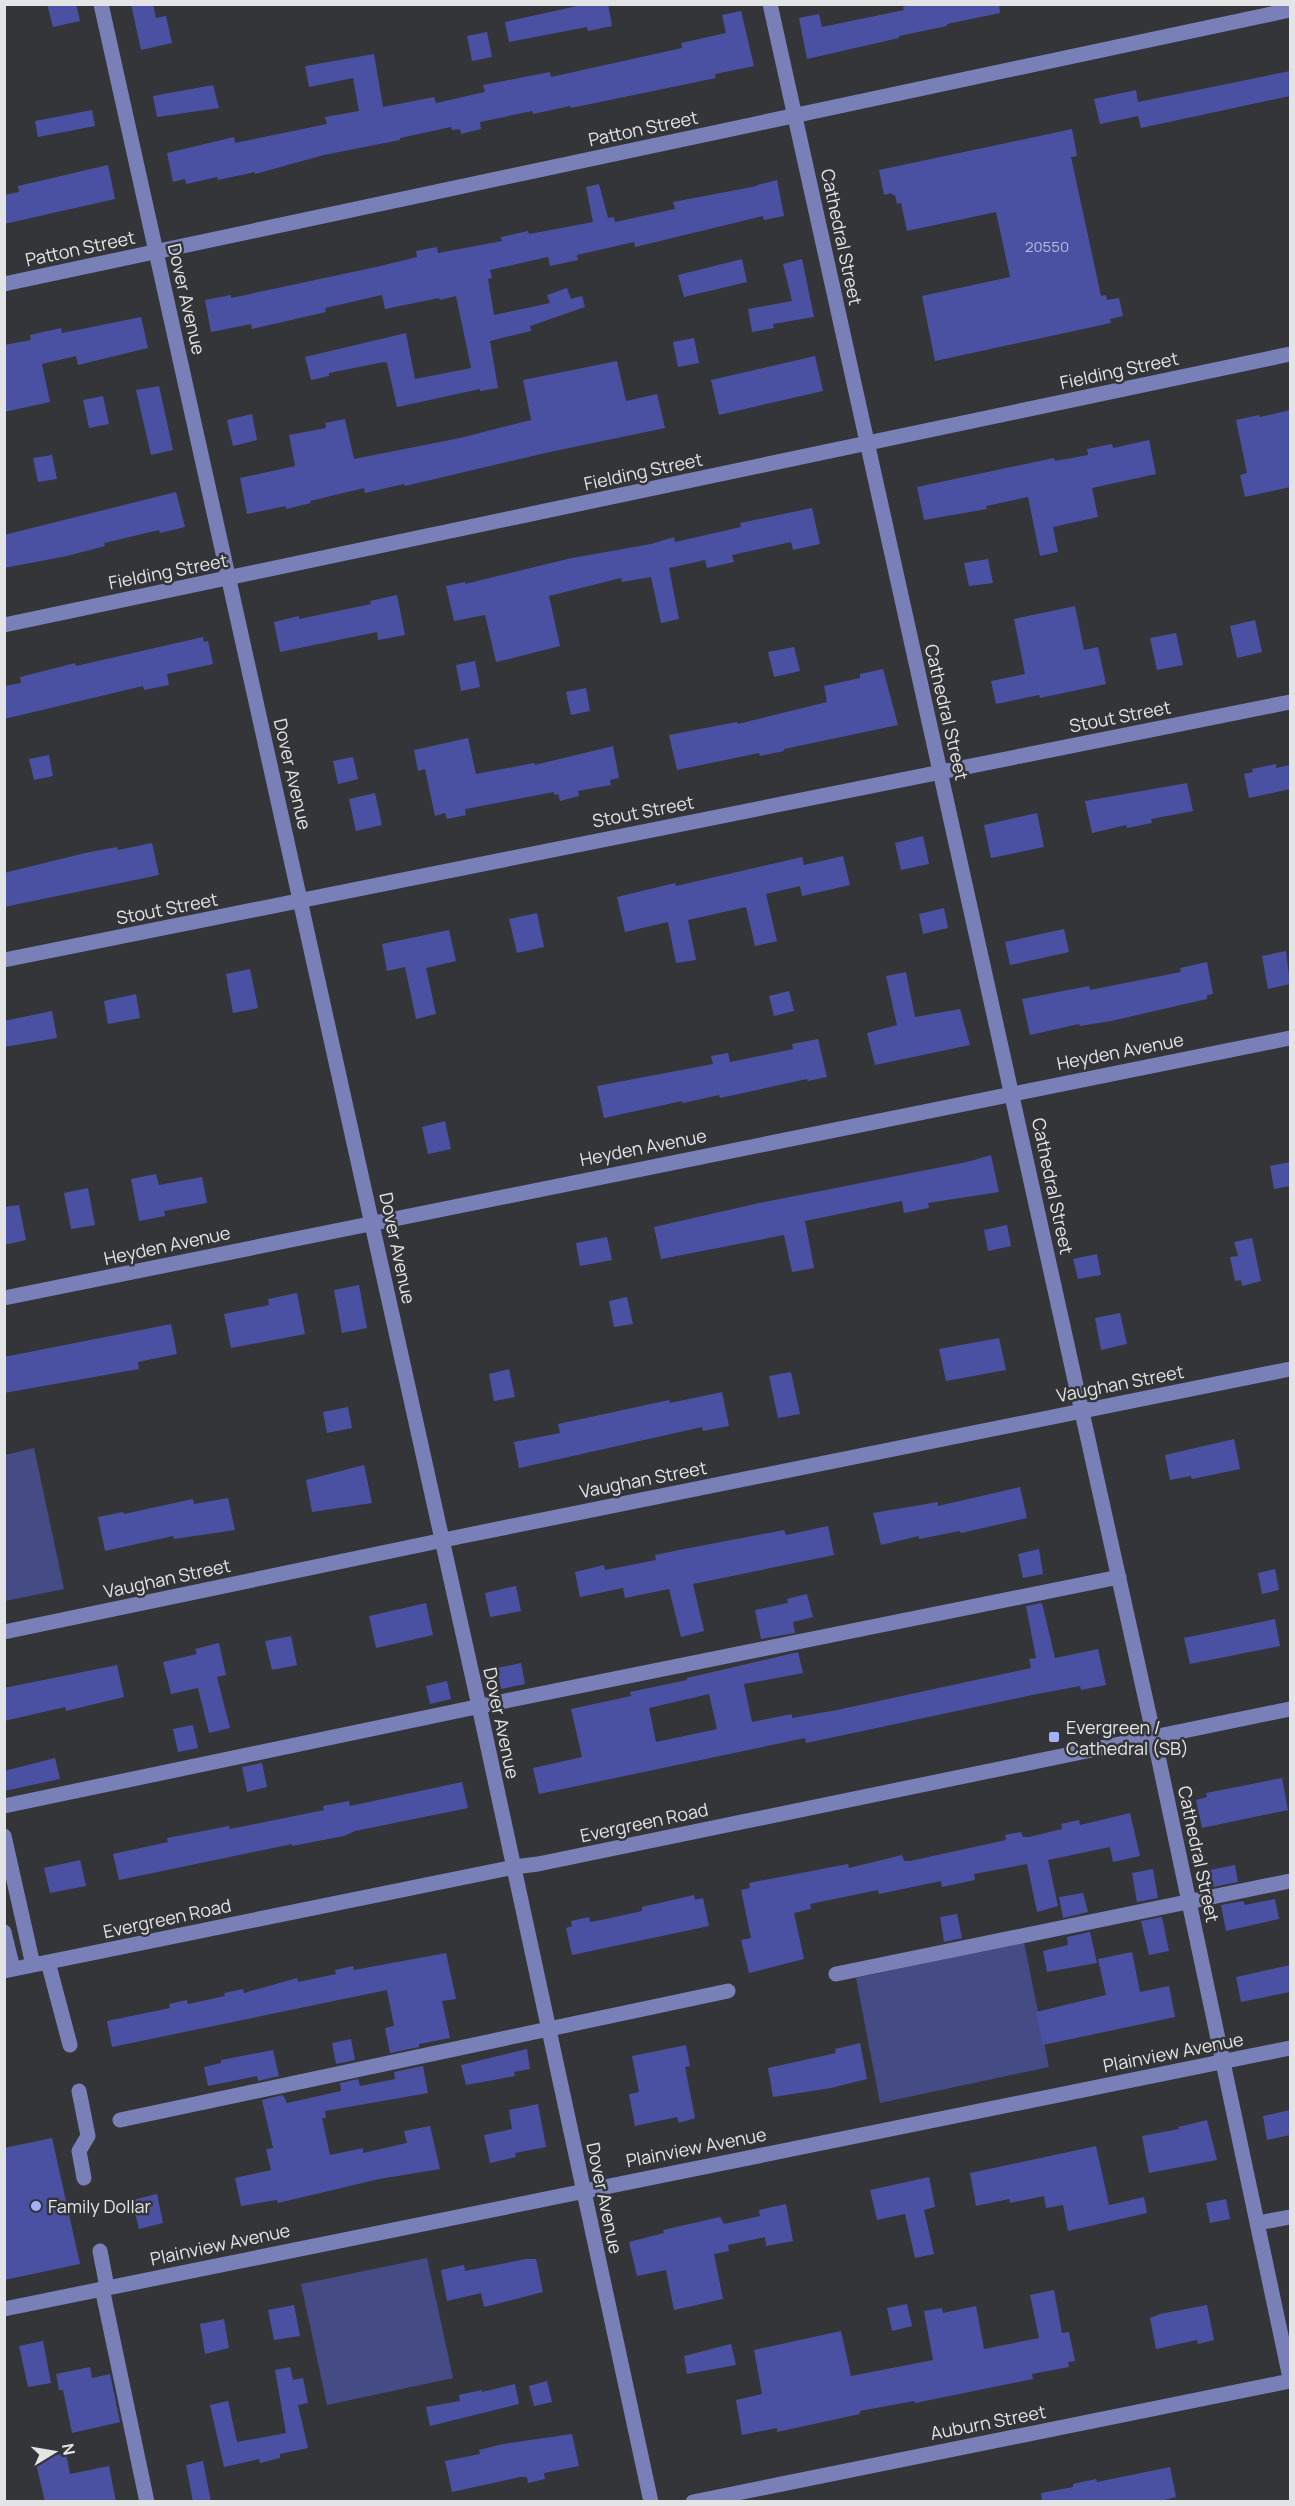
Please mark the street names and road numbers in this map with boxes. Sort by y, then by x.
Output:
street label: Patton Street [586,105,700,151]
street label: Cathedral Street [816,167,868,307]
street label: Patton Street [23,225,137,271]
street label: Dover Avenue [163,241,211,357]
street label: Fielding Street [1057,346,1181,394]
street label: Fielding Street [581,447,705,495]
street label: Fielding Street [106,548,230,594]
street label: Cathedral Street [920,642,974,782]
street label: Stout Street [1067,694,1173,738]
street label: Dover Avenue [269,716,317,832]
street label: Stout Street [590,789,696,833]
street label: Stout Street [114,886,220,930]
street label: Heyden Avenue [1055,1027,1185,1075]
street label: Cathedral Street [1027,1116,1079,1256]
street label: Heyden Avenue [578,1123,708,1171]
street label: Dover Avenue [374,1190,422,1306]
street label: Heyden Avenue [102,1220,232,1270]
street label: Vaughan Street [1054,1359,1186,1407]
street label: Vaughan Street [577,1455,709,1503]
street label: Vaughan Street [101,1553,233,1603]
street label: Dover Avenue [478,1665,526,1781]
street label: Cathedral Street [1173,1784,1225,1924]
street label: Evergreen Road [578,1797,710,1847]
street label: Evergreen Road [101,1893,233,1943]
street label: Plainview Avenue [1101,2027,1245,2077]
street label: Plainview Avenue [624,2122,768,2172]
street label: Dover Avenue [581,2140,629,2256]
street label: Plainview Avenue [148,2217,292,2271]
street label: Auburn Street [928,2399,1048,2445]

